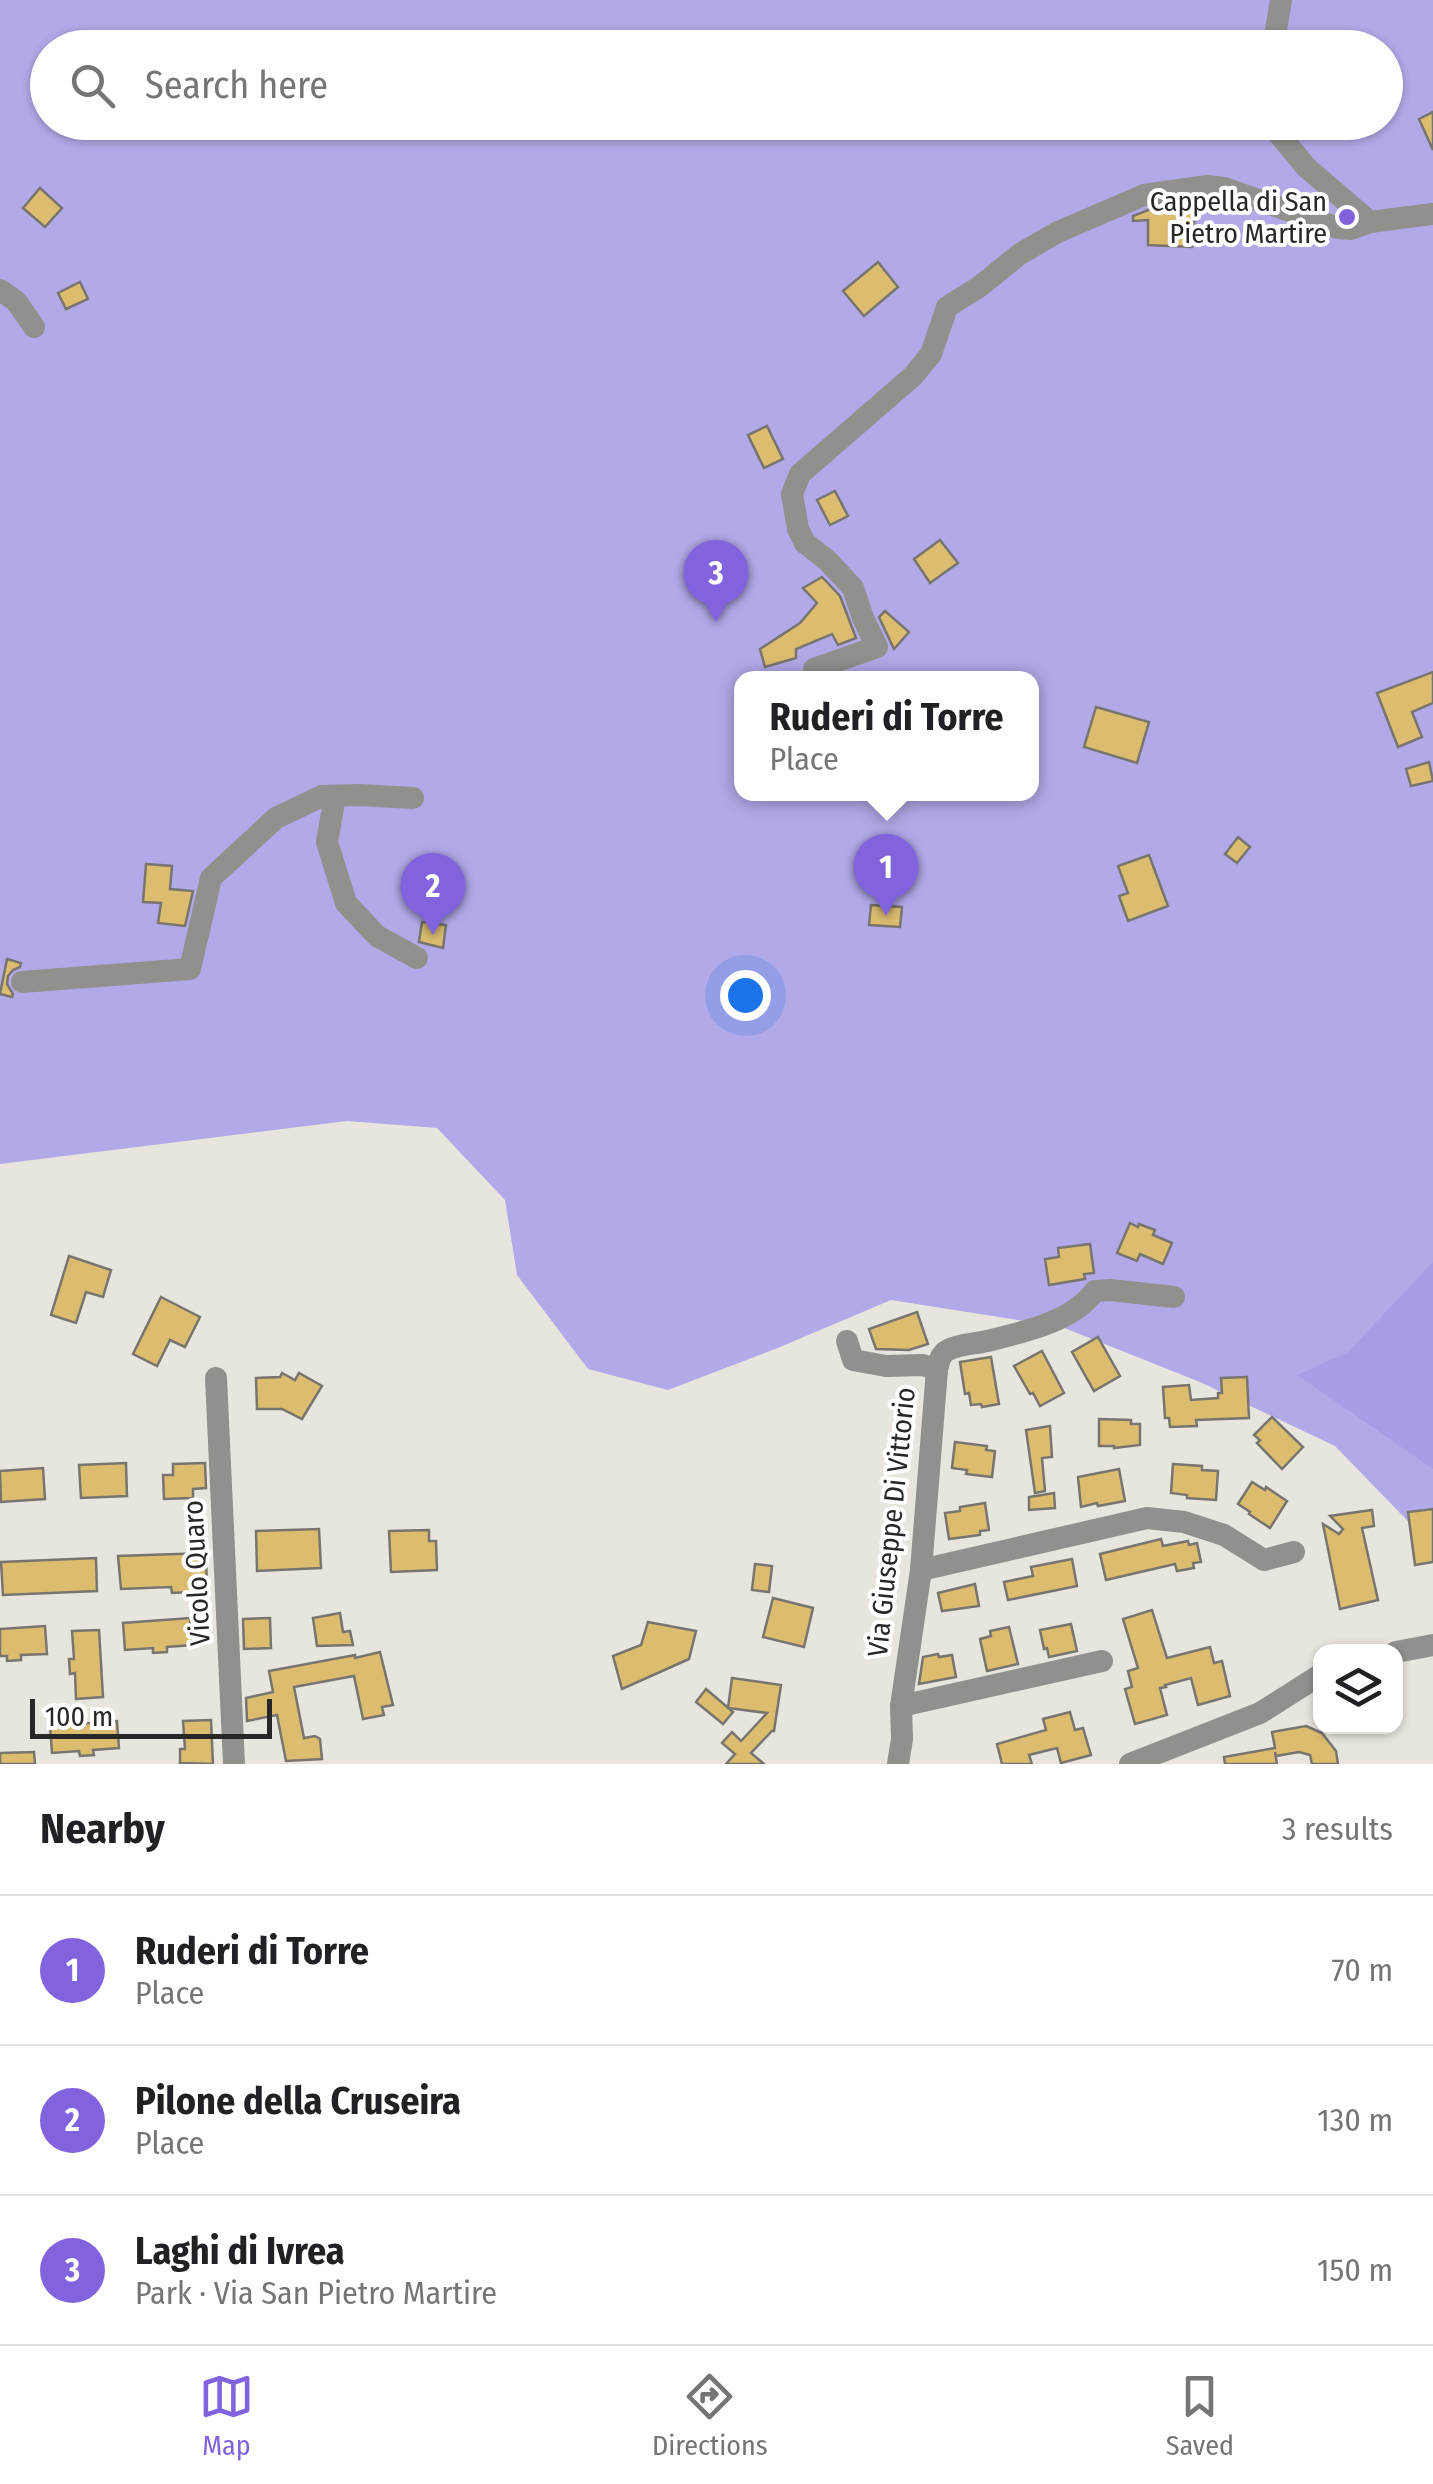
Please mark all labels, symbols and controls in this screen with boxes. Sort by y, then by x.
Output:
search box [30,30,1403,140]
icon: search [65,58,120,113]
text: Search here [145,62,328,108]
place label: Cappella di San Pietro Martire [1150,185,1327,250]
marker: Cappella di San Pietro Martire [1336,206,1358,228]
pin: 3 [684,540,748,622]
popup [734,671,1039,801]
text: Ruderi di Torre [769,694,1004,740]
text: Place [769,740,839,778]
pin: 1 [854,834,918,916]
pin: 2 [400,852,466,935]
your location [720,970,771,1021]
street label: Via Giuseppe Di Vittorio [861,1386,922,1658]
street label: Vicolo Quaro [176,1499,217,1647]
map controls [1313,1644,1403,1734]
button: layers [1313,1644,1403,1734]
scale bar [30,1694,272,1738]
text: 100 m [45,1700,113,1733]
text: Nearby [40,1804,165,1854]
text: 3 results [1282,1810,1393,1848]
text: Ruderi di Torre [135,1928,369,1974]
text: 1 [66,1951,79,1989]
text: 70 m [1332,1951,1393,1989]
text: Place [135,1974,204,2012]
text: Pilone della Cruseira [135,2078,461,2124]
text: 2 [65,2101,80,2139]
text: 130 m [1317,2101,1393,2139]
text: Place [135,2124,204,2162]
text: Laghi di Ivrea [135,2228,345,2274]
text: 3 [65,2251,80,2289]
text: 150 m [1317,2251,1393,2289]
text: Park · Via San Pietro Martire [135,2274,497,2312]
tab: Map [199,2369,254,2462]
tab: Directions [652,2369,768,2462]
tab: Saved [1166,2369,1234,2462]

